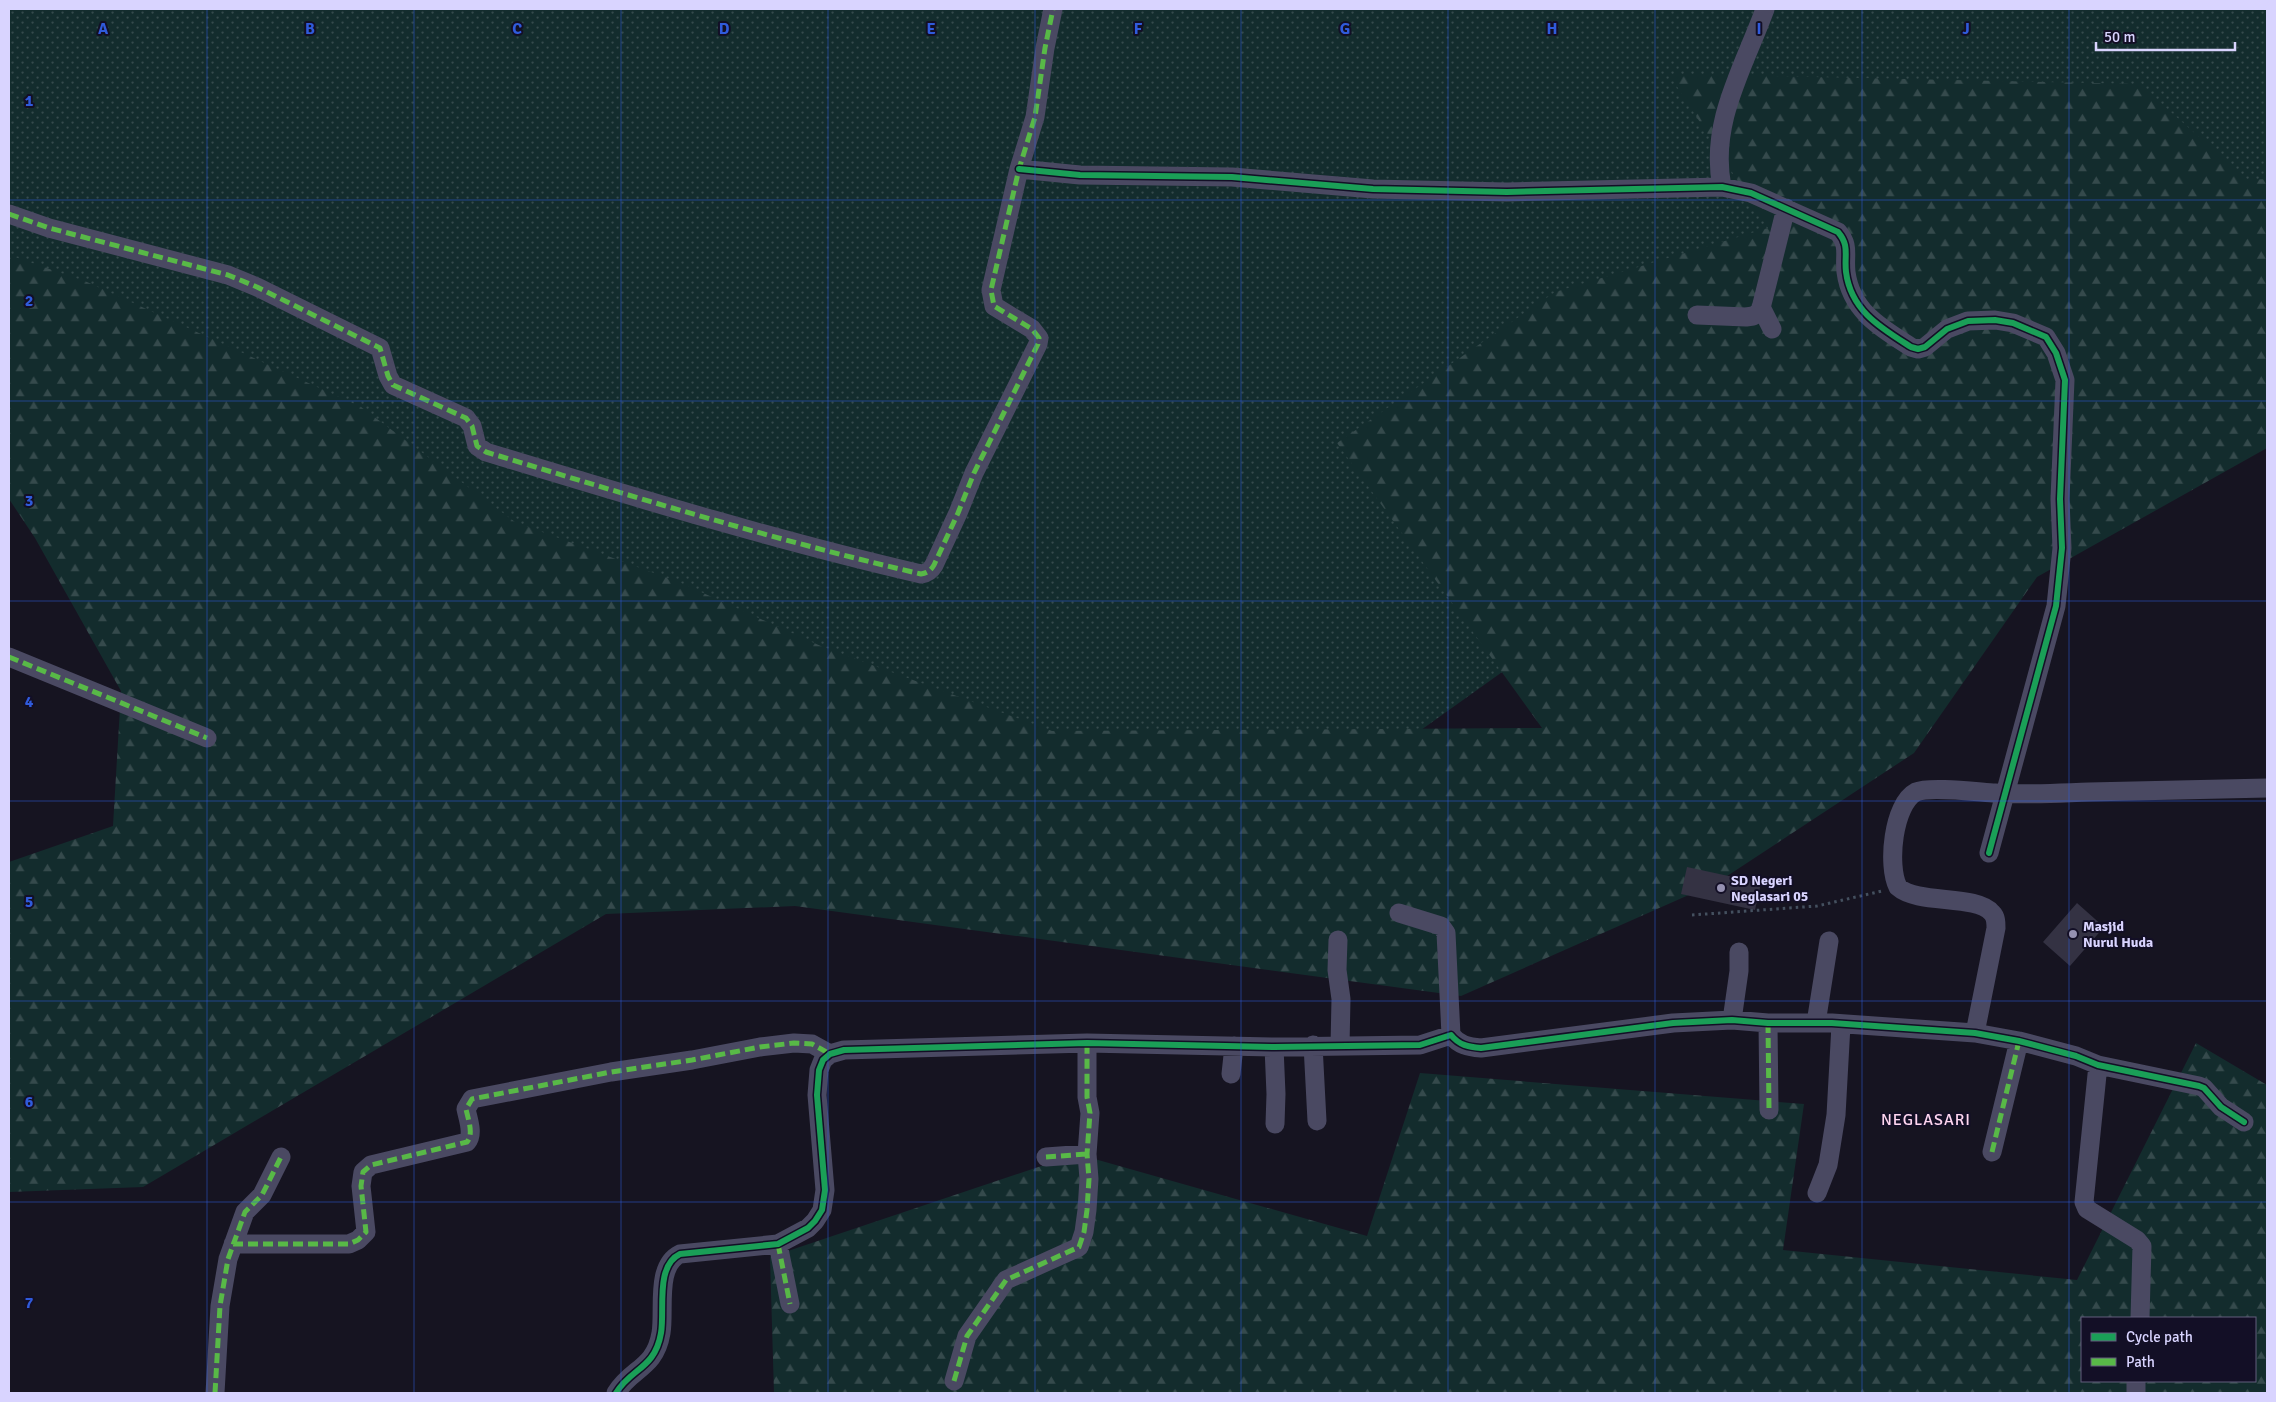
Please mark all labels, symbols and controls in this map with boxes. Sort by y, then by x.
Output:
text: A [98,19,109,39]
text: B [305,19,315,39]
text: C [512,19,522,39]
text: D [719,19,730,39]
text: E [926,19,936,39]
text: F [1134,19,1143,39]
text: G [1340,19,1350,39]
text: H [1547,19,1557,39]
text: I [1756,19,1762,39]
text: J [1962,19,1970,39]
scale bar [2096,20,2235,52]
text: 50 m [2104,28,2135,46]
text: 1 [25,91,34,111]
text: 2 [25,291,33,311]
text: 3 [25,491,33,511]
text: 4 [25,692,34,712]
place label: SD Negeri Neglasari 05 [1731,872,1808,905]
marker: SD Negeri Neglasari 05 [1715,882,1727,894]
text: 5 [25,892,33,912]
place label: Masjid Nurul Huda [2083,918,2153,951]
marker: Masjid Nurul Huda [2067,928,2079,940]
text: 6 [25,1092,34,1112]
district label: NEGLASARI [1881,1110,1971,1130]
text: 7 [25,1293,34,1313]
legend [2081,1317,2256,1382]
text: Cycle path [2126,1328,2193,1346]
text: Path [2126,1353,2155,1371]

